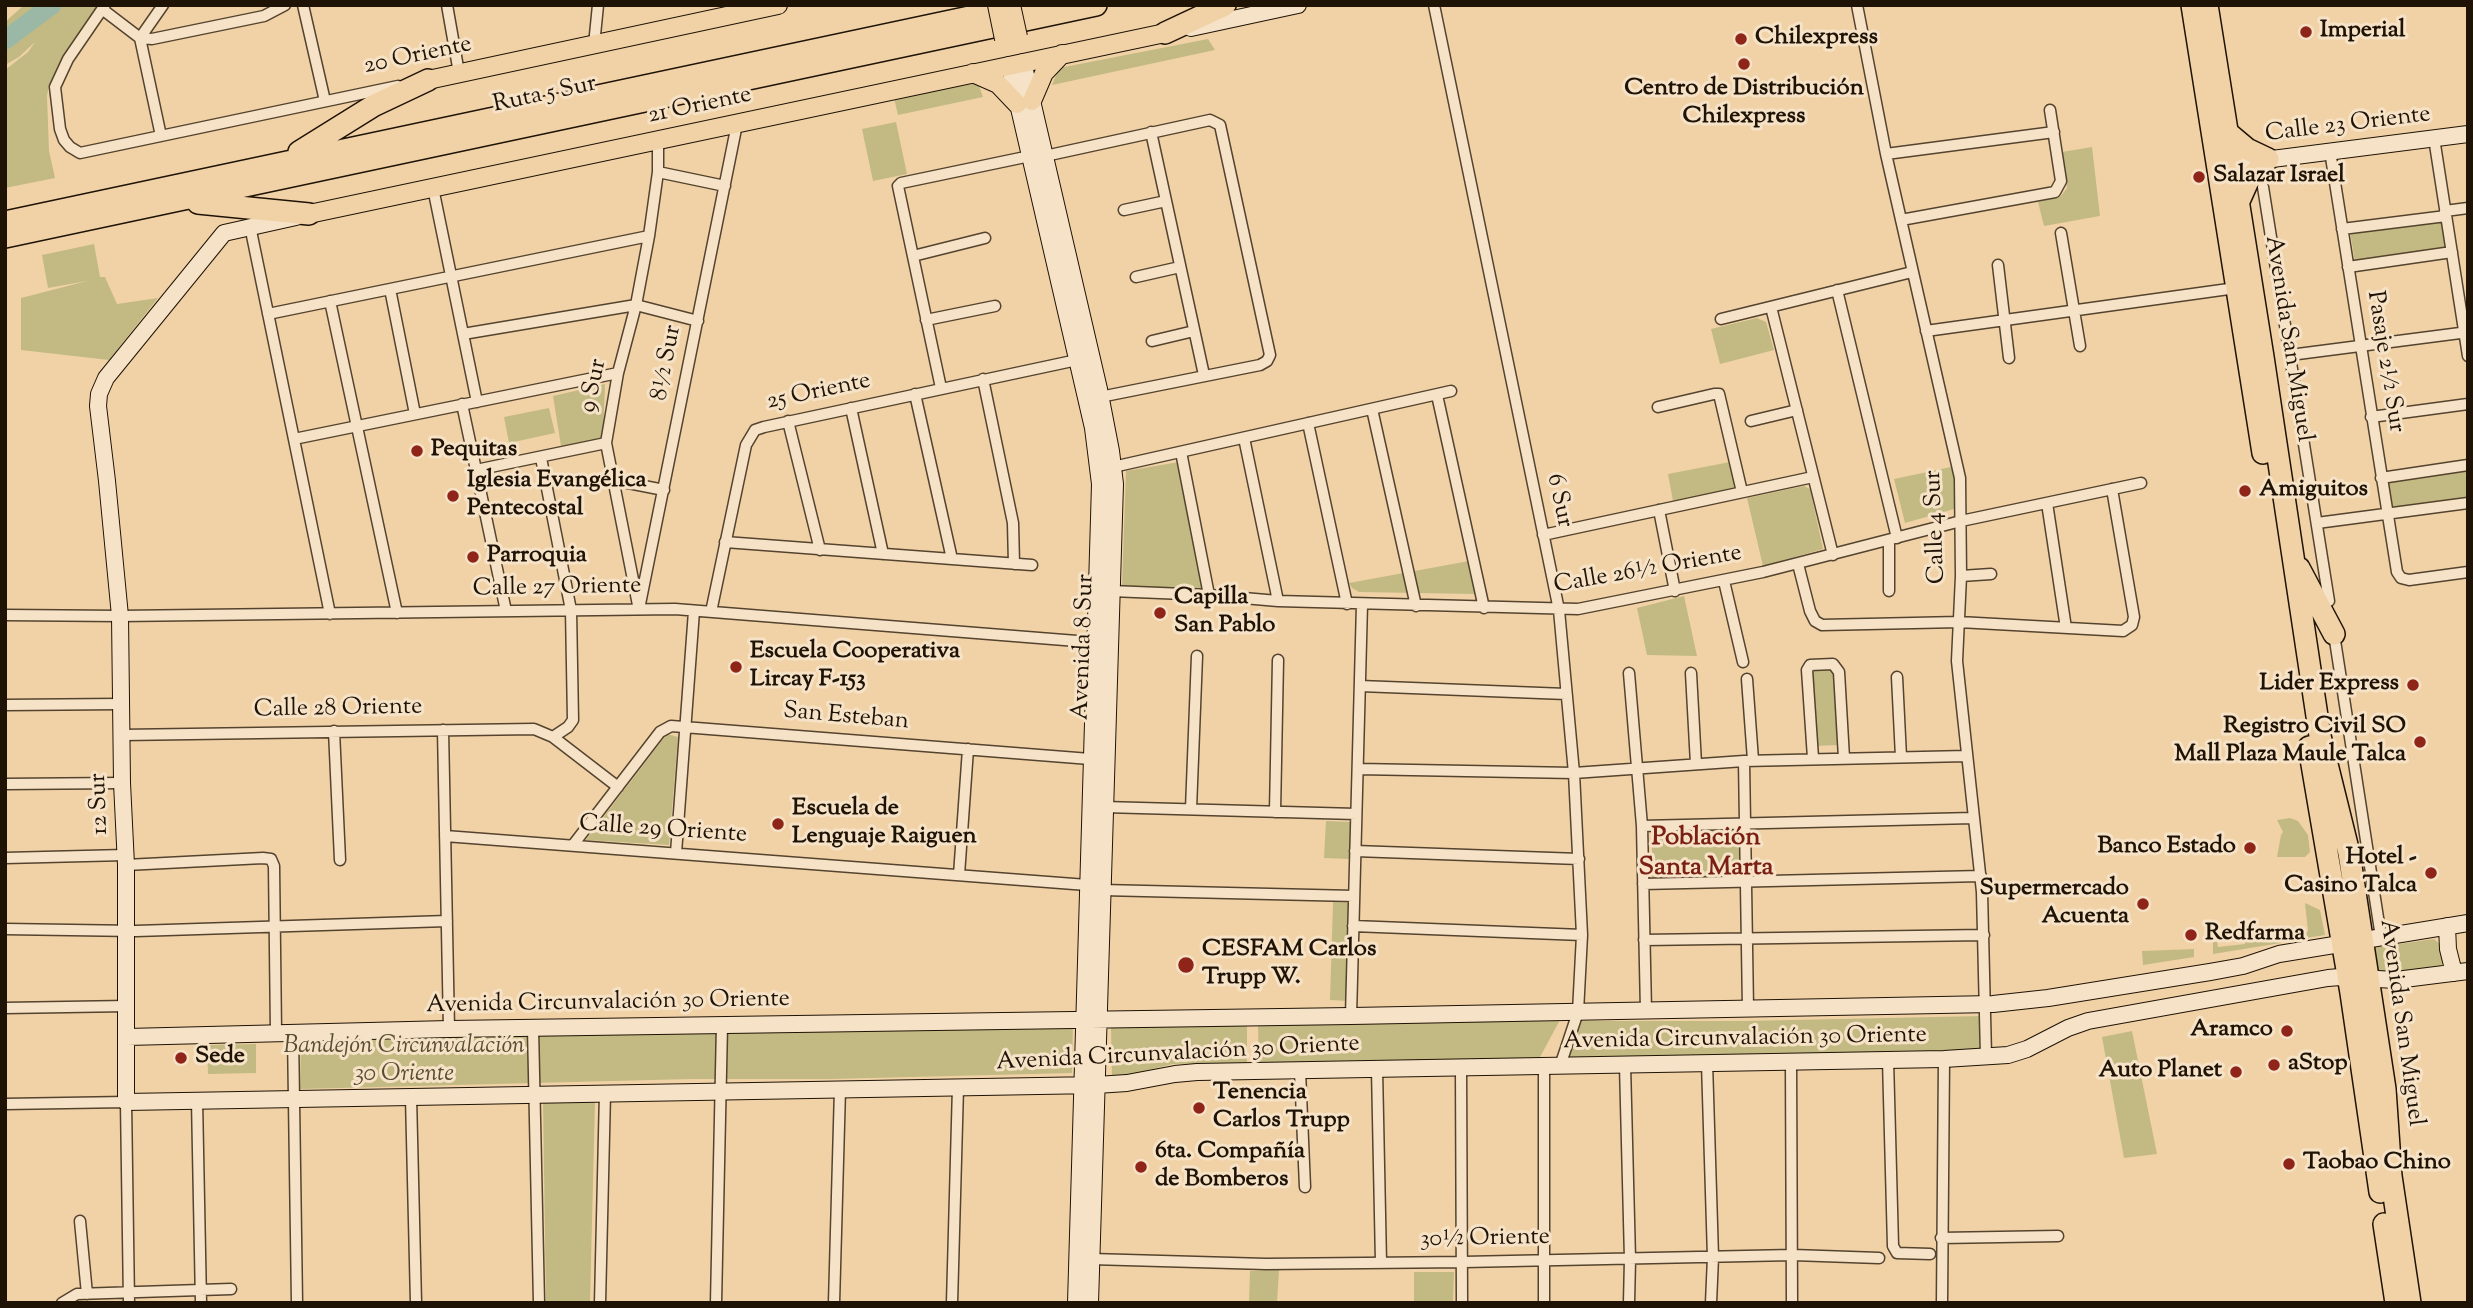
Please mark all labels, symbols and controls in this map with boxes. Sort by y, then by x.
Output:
place label: Imperial [2320,18,2406,46]
marker: Imperial [2298,24,2314,40]
place label: Chilexpress [1755,25,1878,53]
marker: Chilexpress [1733,31,1749,47]
street label: 20 Oriente [361,32,475,82]
marker: Centro de Distribución Chilexpress [1736,56,1752,72]
street label: Ruta 5 Sur [491,71,599,121]
place label: Centro de Distribución Chilexpress [1624,76,1864,132]
street label: 21 Oriente [646,82,754,132]
street label: Calle 23 Oriente [2264,102,2432,150]
place label: Salazar Israel [2213,163,2345,191]
marker: Salazar Israel [2191,169,2207,185]
street label: Avenida San Miguel [2256,234,2318,444]
street label: Pasaje 2½ Sur [2359,289,2409,435]
street label: 8½ Sur [647,323,689,403]
street label: 9 Sur [575,357,615,415]
street label: 25 Oriente [765,368,873,418]
place label: Pequitas [431,437,517,465]
marker: Pequitas [409,443,425,459]
place label: Iglesia Evangélica Pentecostal [467,468,647,524]
street label: Calle 4 Sur [1921,470,1953,584]
street label: 6 Sur [1538,472,1578,530]
place label: Amiguitos [2259,477,2368,505]
marker: Amiguitos [2237,483,2253,499]
marker: Iglesia Evangélica Pentecostal [445,488,461,504]
street label: Calle 26½ Oriente [1552,540,1744,602]
place label: Parroquia [487,543,587,571]
marker: Parroquia [465,549,481,565]
street label: Calle 27 Oriente [472,573,642,605]
street label: Avenida 8 Sur [1068,573,1102,721]
place label: Capilla San Pablo [1174,585,1275,641]
marker: Capilla San Pablo [1152,605,1168,621]
place label: Escuela Cooperativa Lircay F-153 [750,639,960,695]
marker: Escuela Cooperativa Lircay F-153 [728,659,744,675]
place label: Lider Express [2259,671,2399,699]
marker: Lider Express [2405,677,2421,693]
street label: Calle 28 Oriente [253,694,423,726]
street label: San Esteban [782,698,910,738]
place label: Registro Civil SO Mall Plaza Maule Talca [2174,714,2406,770]
marker: Registro Civil SO Mall Plaza Maule Talca [2412,734,2428,750]
street label: 12 Sur [86,773,116,835]
place label: Escuela de Lenguaje Raiguen [792,796,977,852]
street label: Calle 29 Oriente [578,811,748,851]
marker: Escuela de Lenguaje Raiguen [770,816,786,832]
district label: Población Santa Marta [1638,824,1774,886]
place label: Banco Estado [2097,834,2236,862]
marker: Banco Estado [2242,840,2258,856]
place label: Hotel - Casino Talca [2284,845,2417,901]
marker: Hotel - Casino Talca [2423,865,2439,881]
place label: Supermercado Acuenta [1980,876,2129,932]
marker: Supermercado Acuenta [2135,896,2151,912]
street label: Avenida San Miguel [2371,918,2429,1128]
place label: Redfarma [2205,921,2305,949]
marker: Redfarma [2183,927,2199,943]
place label: CESFAM Carlos Trupp W. [1202,937,1376,993]
marker: CESFAM Carlos Trupp W. [1176,955,1196,975]
street label: Avenida Circunvalación 30 Oriente [426,986,790,1022]
place label: Aramco [2190,1017,2273,1045]
street label: Avenida Circunvalación 30 Oriente [1563,1022,1927,1058]
marker: Aramco [2279,1023,2295,1039]
street label: Avenida Circunvalación 30 Oriente [996,1031,1360,1079]
park label: Bandejón Circunvalación 30 Oriente [283,1034,525,1090]
place label: Sede [195,1044,245,1072]
marker: Sede [173,1050,189,1066]
place label: aStop [2288,1051,2347,1079]
marker: aStop [2266,1057,2282,1073]
place label: Auto Planet [2099,1058,2222,1086]
marker: Auto Planet [2228,1064,2244,1080]
place label: Tenencia Carlos Trupp [1213,1080,1350,1136]
marker: Tenencia Carlos Trupp [1191,1100,1207,1116]
place label: 6ta. Compañía de Bomberos [1155,1139,1305,1195]
place label: Taobao Chino [2303,1150,2451,1178]
marker: Taobao Chino [2281,1156,2297,1172]
marker: 6ta. Compañía de Bomberos [1133,1159,1149,1175]
street label: 30½ Oriente [1420,1224,1550,1256]

